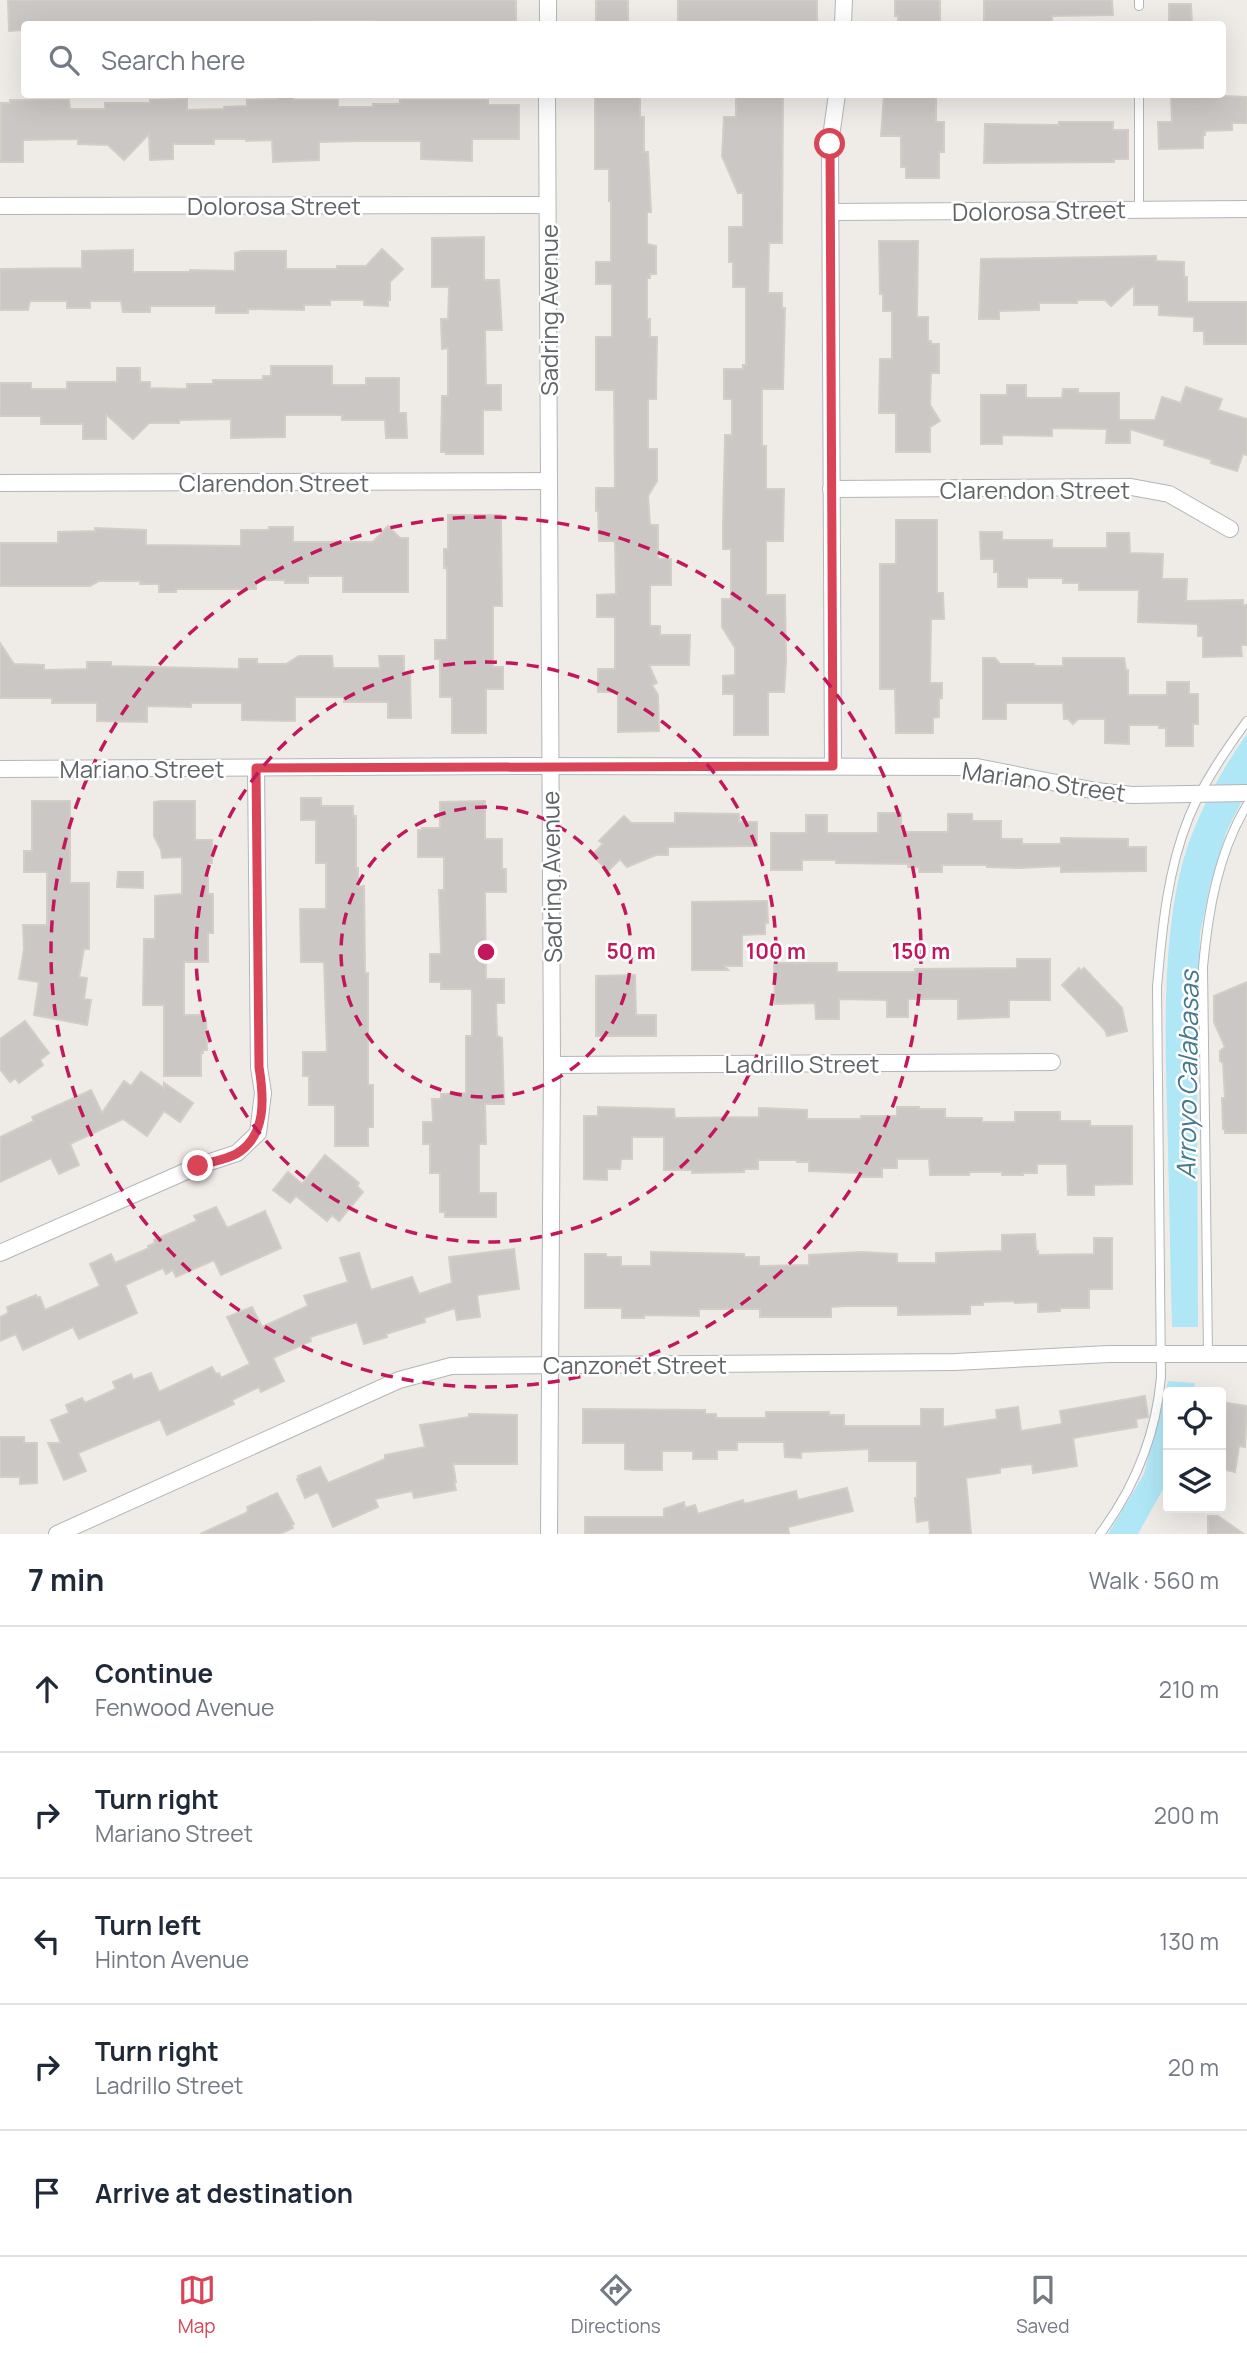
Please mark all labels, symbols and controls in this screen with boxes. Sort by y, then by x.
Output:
search box [21,21,1226,98]
icon: search [45,41,83,79]
text: Search here [101,42,246,78]
route start [814,128,845,159]
street label: Dolorosa Street [187,189,361,222]
street label: Dolorosa Street [952,192,1126,228]
street label: Sadring Avenue [532,224,565,396]
street label: Clarendon Street [179,466,369,499]
street label: Clarendon Street [940,473,1130,506]
street label: Mariano Street [60,752,224,785]
street label: Mariano Street [960,753,1128,809]
street label: Sadring Avenue [533,791,569,963]
text: 50 m [606,937,656,965]
text: 100 m [746,937,806,965]
text: 150 m [892,937,950,965]
centre of rings [474,940,498,964]
water label: Arroyo Calabasas [1167,968,1207,1180]
street label: Ladrillo Street [725,1047,879,1080]
route end [182,1150,213,1181]
street label: Canzonet Street [543,1348,727,1381]
map controls [1163,1387,1226,1513]
button: locate [1163,1387,1226,1450]
button: layers [1163,1450,1226,1513]
text: 7 min [28,1559,104,1600]
text: Walk · 560 m [1089,1564,1219,1596]
text: Continue [95,1655,213,1691]
icon: ahead [28,1670,66,1708]
text: 210 m [1159,1673,1219,1705]
text: Fenwood Avenue [95,1691,274,1723]
text: Turn right [95,1781,219,1817]
icon: right [28,1796,66,1834]
text: 200 m [1154,1799,1219,1831]
text: Mariano Street [95,1817,253,1849]
text: Turn left [95,1907,202,1943]
icon: left [28,1922,66,1960]
text: 130 m [1159,1925,1219,1957]
text: Hinton Avenue [95,1943,249,1975]
text: Turn right [95,2033,219,2069]
icon: right [28,2048,66,2086]
text: 20 m [1168,2051,1219,2083]
text: Ladrillo Street [95,2069,243,2101]
icon: arrive [28,2174,66,2212]
text: Arrive at destination [95,2175,353,2211]
tab: Map [178,2271,216,2339]
tab: Directions [571,2271,661,2339]
tab: Saved [1016,2271,1069,2339]

